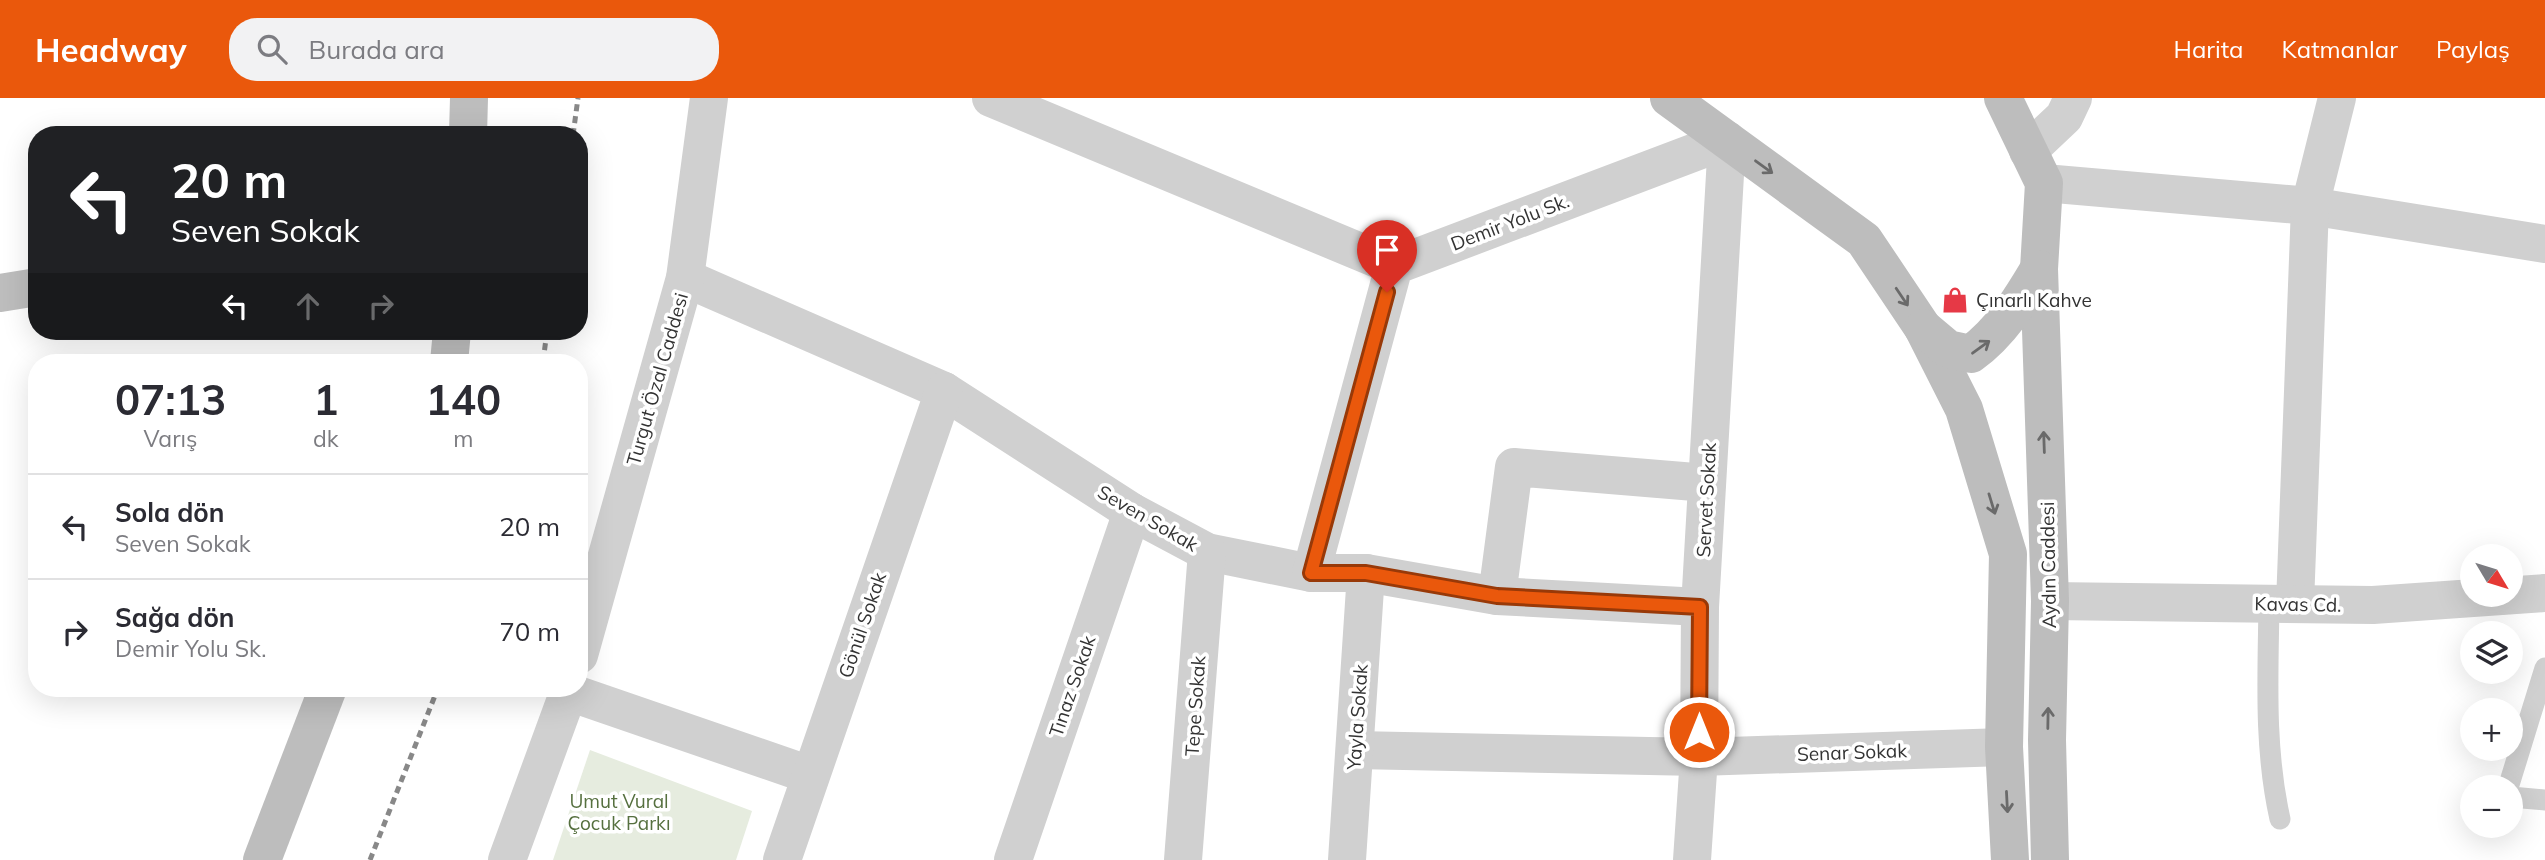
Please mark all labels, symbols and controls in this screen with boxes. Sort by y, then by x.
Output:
search box [229,18,719,81]
text: Headway [35,29,187,70]
icon: search [253,30,291,68]
text: Burada ara [309,33,445,66]
text: Harita [2174,34,2244,64]
text: Katmanlar [2282,34,2398,64]
text: Paylaş [2436,34,2510,64]
text: 20 m [171,149,287,210]
icon: left [56,154,147,245]
one-way arrow [1754,160,1773,174]
street label: Demir Yolu Sk. [1447,188,1573,256]
text: Seven Sokak [171,210,360,250]
pin [1357,220,1417,292]
icon: arrive [1368,231,1406,269]
shop icon: Çınarlı Kahve [1940,285,1970,315]
icon: left [216,287,254,325]
icon: ahead [289,287,327,325]
icon: right [362,287,400,325]
one-way arrow [1895,287,1909,306]
place label: Çınarlı Kahve [1976,288,2092,312]
street label: Turgut Özal Caddesi [621,290,693,468]
one-way arrow [1971,340,1990,355]
text: 07:13 [115,373,226,426]
text: 1 [313,373,338,426]
text: 140 [426,373,501,426]
text: Varış [144,424,197,453]
text: dk [313,424,339,453]
text: m [453,424,473,453]
one-way arrow [2037,431,2050,454]
street label: Servet Sokak [1691,442,1721,558]
street label: Seven Sokak [1094,480,1203,556]
one-way arrow [1987,492,2000,514]
text: Sola dön [115,496,224,529]
street label: Aydın Caddesi [2035,501,2061,629]
icon: left [56,508,94,546]
text: 20 m [499,510,560,543]
text: Seven Sokak [115,529,251,558]
north arrow [2460,544,2524,607]
map controls [2460,544,2523,838]
street label: Gönül Sokak [833,569,891,681]
street label: Kavas Cd. [2254,591,2342,617]
text: Sağa dön [115,601,235,634]
icon: right [56,613,94,651]
text: 70 m [499,615,560,648]
button: layers [2460,621,2523,684]
street label: Tınaz Sokak [1043,632,1101,740]
text: Demir Yolu Sk. [115,634,266,663]
street label: Tepe Sokak [1180,655,1210,757]
street label: Yayla Sokak [1341,663,1373,772]
position arrow [1662,695,1736,769]
button: + [2460,698,2523,761]
one-way arrow [2041,707,2055,730]
street label: Senar Sokak [1797,738,1908,766]
button: − [2460,775,2523,838]
park label: Umut Vural Çocuk Parkı [568,789,670,835]
one-way arrow [2000,791,2013,814]

